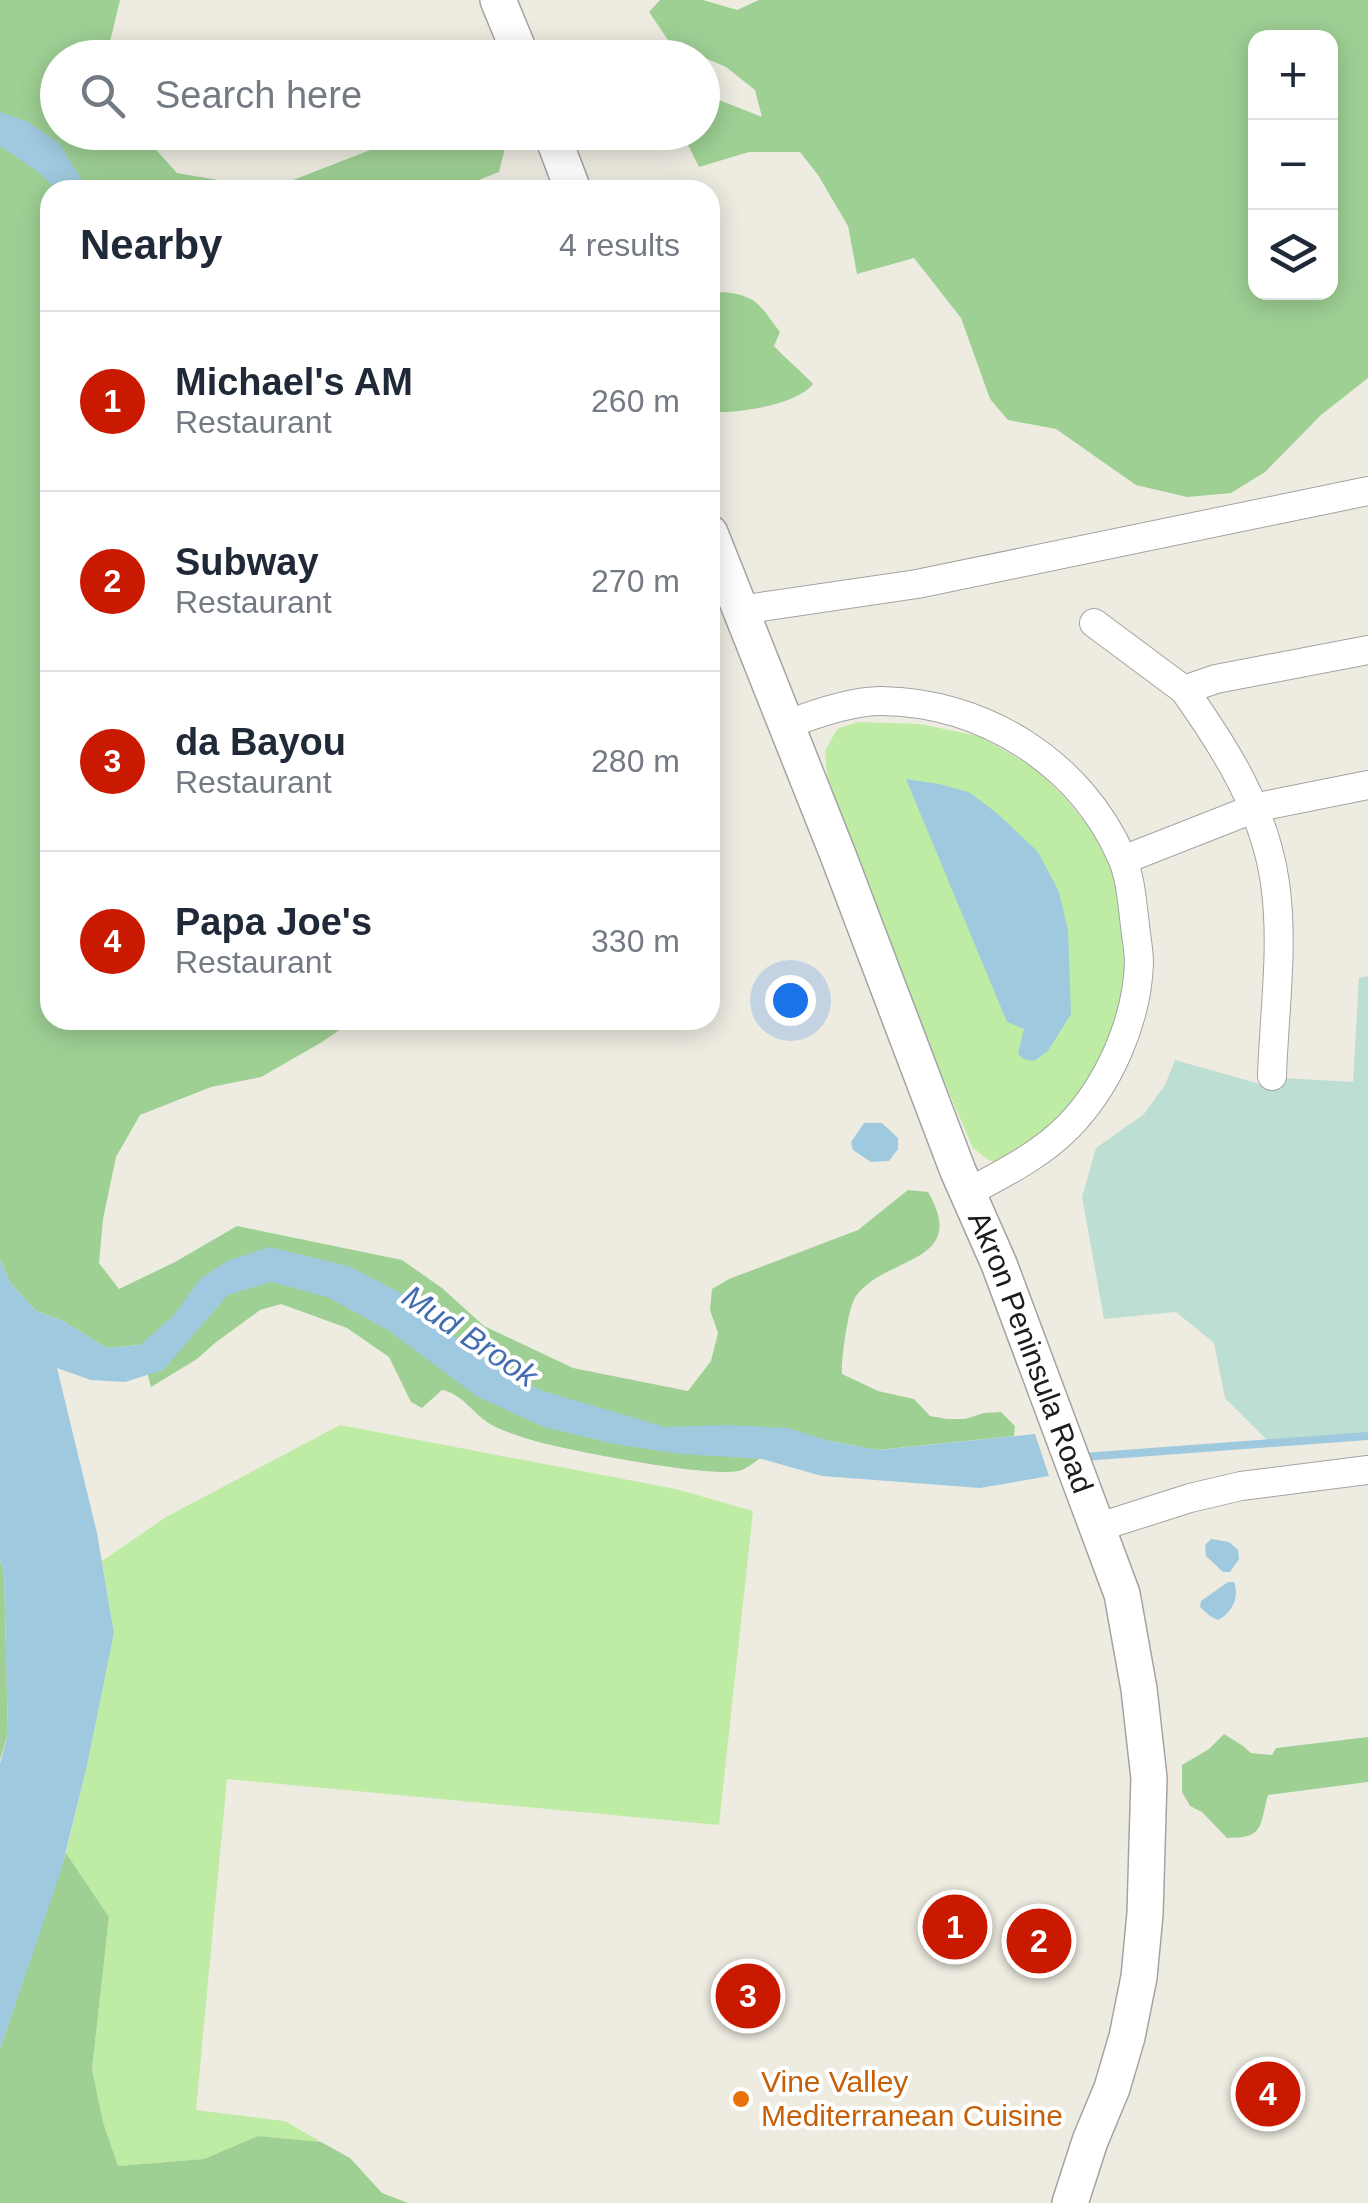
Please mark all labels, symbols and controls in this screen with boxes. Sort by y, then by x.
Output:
map controls [1248,30,1338,300]
button: + [1248,30,1338,120]
search box [40,40,720,150]
icon: search [75,68,130,123]
text: Search here [155,74,362,116]
button: − [1248,120,1338,210]
button: layers [1248,210,1338,300]
text: Nearby [80,221,222,268]
text: 4 results [559,227,680,263]
text: Michael's AM [175,361,413,403]
text: 1 [104,383,121,419]
text: 260 m [591,383,680,419]
text: Restaurant [175,404,332,440]
text: Subway [175,541,319,583]
text: 2 [104,563,121,599]
text: 270 m [591,563,680,599]
text: Restaurant [175,584,332,620]
text: da Bayou [175,721,346,763]
text: 3 [104,743,121,779]
text: 280 m [591,743,680,779]
text: Restaurant [175,764,332,800]
text: Papa Joe's [175,901,372,943]
text: 4 [104,923,121,959]
text: 330 m [591,923,680,959]
text: Restaurant [175,944,332,980]
your location [765,975,816,1026]
street label: Akron Peninsula Road [962,1206,1100,1497]
water label: Mud Brook [396,1278,546,1395]
pin: 1 [922,1890,988,1964]
pin: 2 [1006,1904,1072,1978]
pin: 3 [716,1958,780,2034]
pin: 4 [1236,2056,1300,2132]
place label: Vine Valley Mediterranean Cuisine [761,2065,1063,2132]
marker: Vine Valley Mediterranean Cuisine [730,2088,752,2110]

